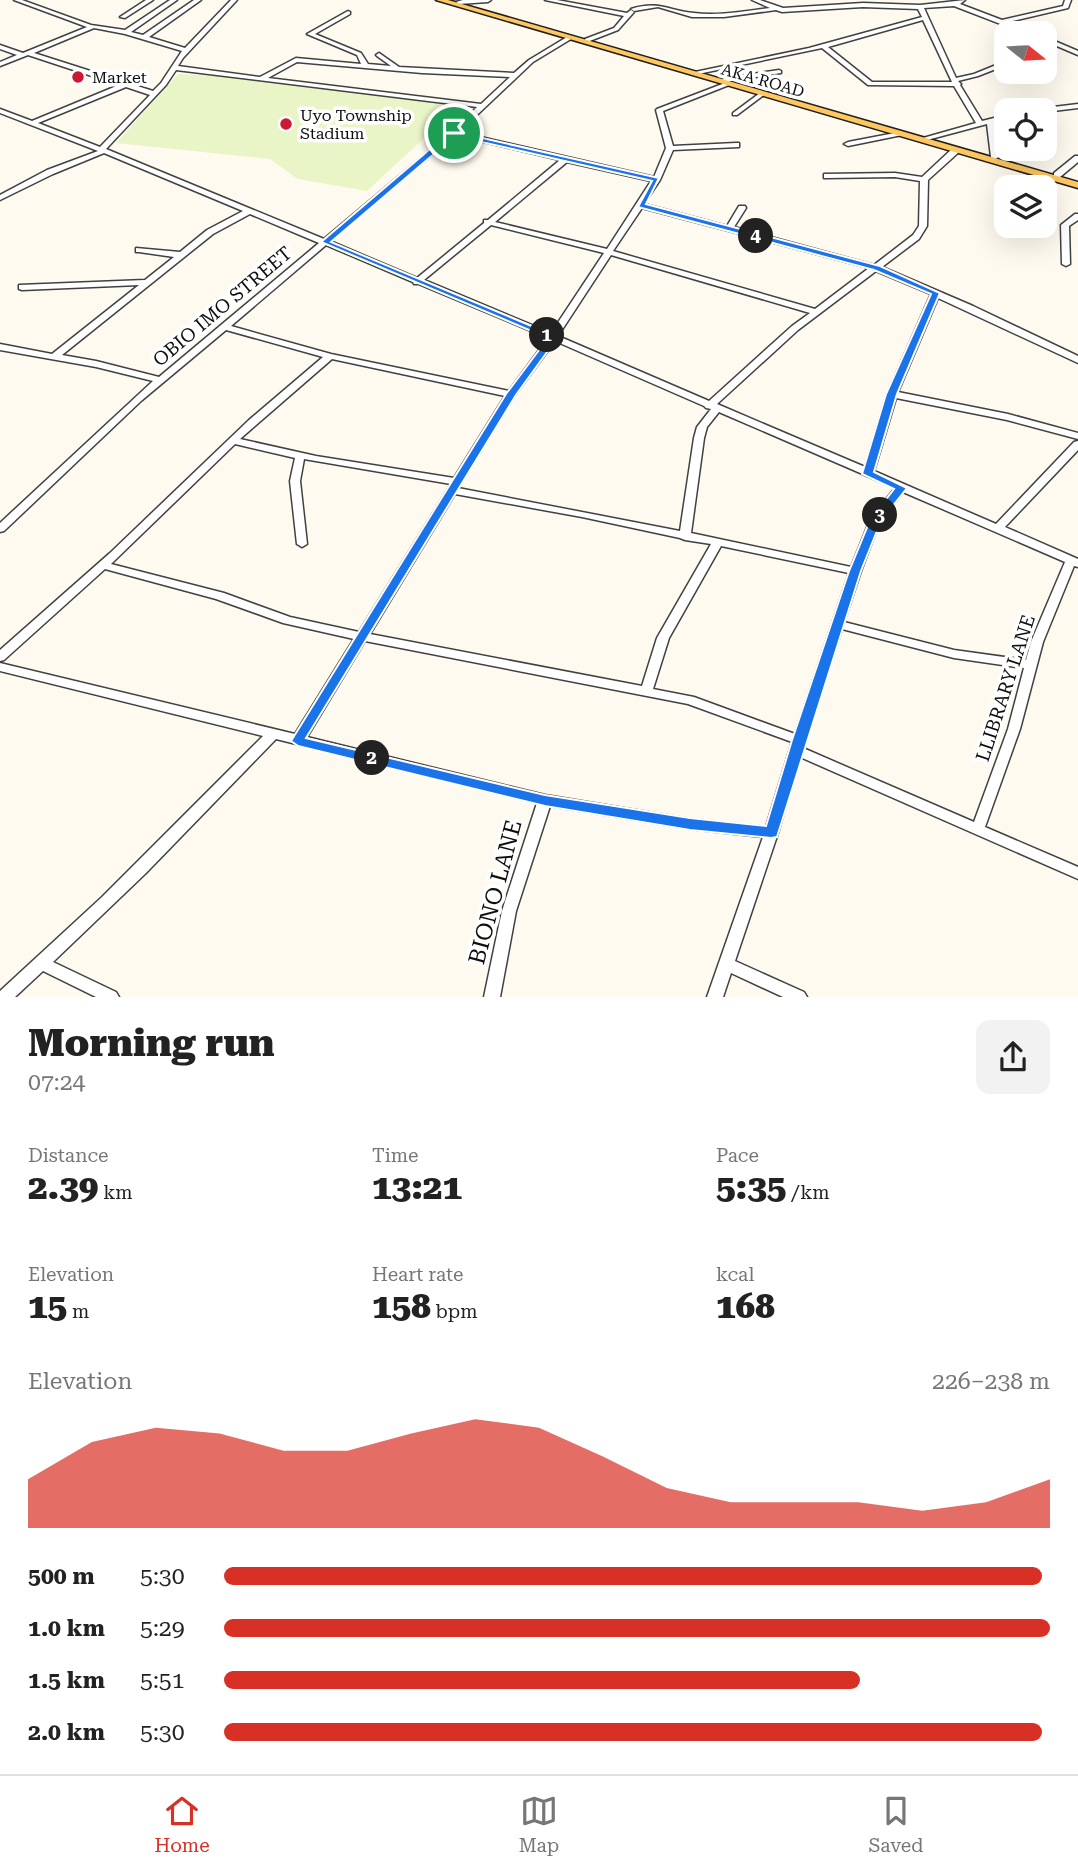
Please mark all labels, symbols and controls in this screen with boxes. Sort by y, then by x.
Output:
north arrow [994,21,1057,84]
map controls [994,21,1057,238]
street label: AKA ROAD [719,60,807,101]
place label: Market [92,68,147,87]
marker: Market [70,69,86,85]
button: locate [994,98,1057,161]
pin [424,103,484,163]
place label: Uyo Township Stadium [300,106,412,143]
icon: arrive [435,114,473,152]
marker: Uyo Township Stadium [278,116,294,132]
button: layers [994,175,1057,238]
pin: 4 [738,218,774,254]
text: 4 [750,224,761,247]
street label: OBIO IMO STREET [148,242,296,371]
pin: 1 [530,318,564,352]
text: 1 [541,323,552,346]
pin: 3 [862,498,898,532]
text: 3 [874,503,885,526]
street label: LLIBRARY LANE [971,612,1040,764]
pin: 2 [354,740,390,776]
text: 2 [366,746,377,769]
street label: BIONO LANE [463,817,528,967]
button: share [976,1020,1050,1094]
text: Morning run [28,1021,275,1065]
text: 07:24 [28,1069,85,1096]
text: Distance [28,1144,108,1167]
text: Time [372,1144,419,1167]
text: Pace [716,1144,759,1167]
text: 2.39 [28,1167,98,1208]
text: 13:21 [372,1167,462,1208]
text: 5:35 [716,1167,786,1208]
text: km [98,1181,133,1204]
text: /km [786,1181,830,1204]
text: Elevation [28,1263,114,1286]
text: Heart rate [372,1263,463,1286]
text: kcal [716,1263,754,1286]
text: 15 [28,1286,67,1327]
text: 158 [372,1286,431,1327]
text: 168 [716,1286,775,1327]
text: m [67,1300,89,1323]
text: bpm [431,1300,478,1323]
text: Elevation [28,1368,132,1395]
text: 226–238 m [932,1368,1050,1395]
text: 500 m [28,1563,95,1590]
text: 5:30 [140,1563,185,1590]
text: 1.0 km [28,1615,105,1642]
text: 5:29 [140,1615,185,1642]
text: 1.5 km [28,1667,105,1694]
text: 5:51 [140,1667,185,1694]
text: 2.0 km [28,1719,105,1746]
text: 5:30 [140,1719,185,1746]
tab: Home [155,1792,210,1857]
tab: Map [519,1792,559,1857]
tab: Saved [868,1792,923,1857]

